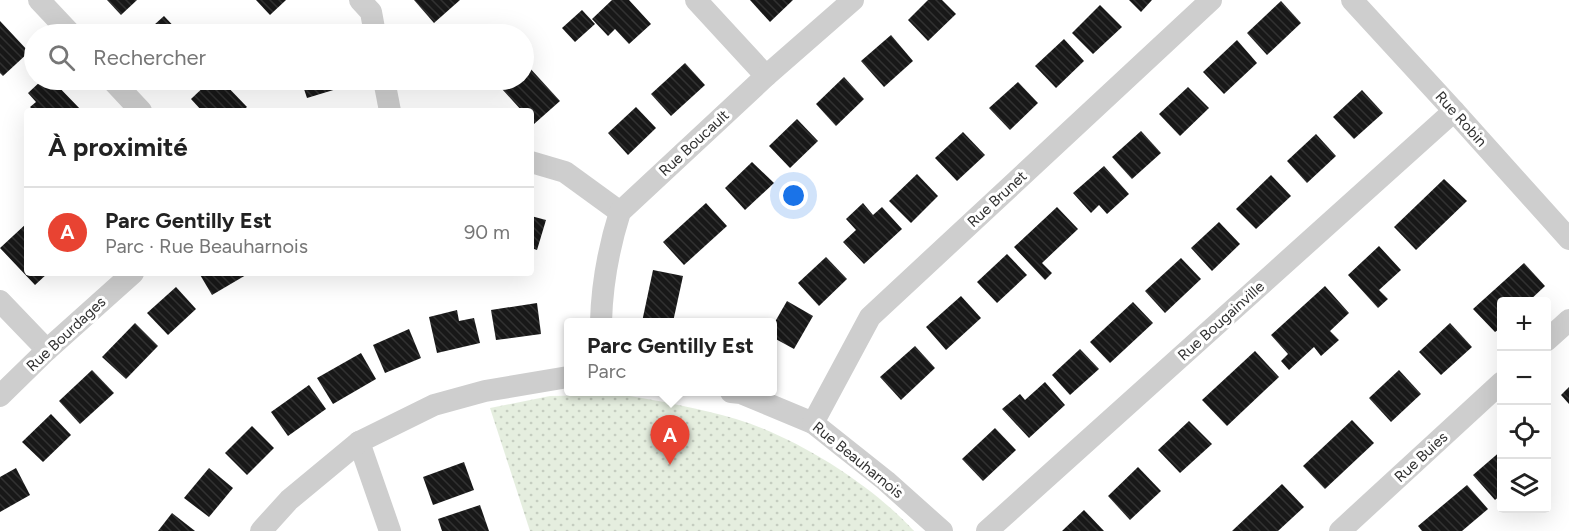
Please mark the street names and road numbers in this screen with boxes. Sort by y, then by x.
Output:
street label: Rue Robin [1431,88,1491,150]
street label: Rue Boucault [655,106,733,180]
street label: Rue Brunet [964,167,1031,231]
street label: Rue Bougainville [1174,277,1268,365]
street label: Rue Bourdages [23,293,109,375]
street label: Rue Beauharnois [809,418,907,502]
street label: Rue Buies [1391,428,1451,486]

